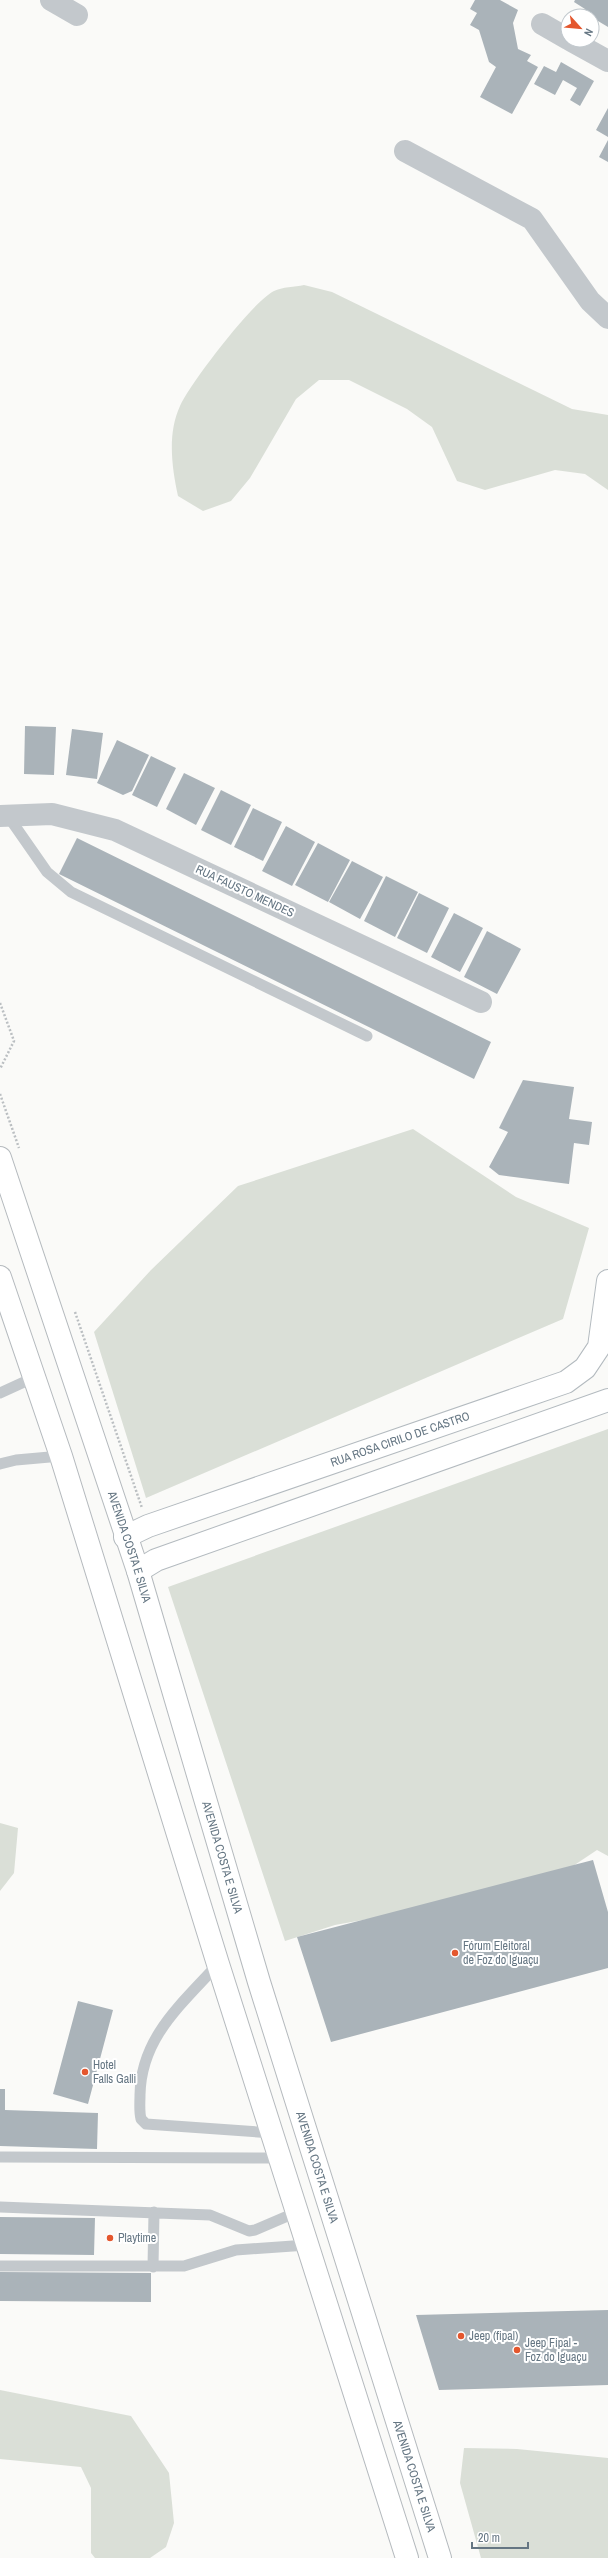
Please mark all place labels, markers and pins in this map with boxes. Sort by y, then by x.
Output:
place label: Fórum Eleitoral de Foz do Iguaçu [463,1938,539,1968]
marker: Fórum Eleitoral de Foz do Iguaçu [450,1948,460,1958]
place label: Hotel Falls Galli [93,2057,136,2087]
marker: Hotel Falls Galli [80,2067,90,2077]
place label: Playtime [118,2230,156,2246]
marker: Playtime [105,2233,115,2243]
place label: Jeep (fipal) [469,2328,518,2344]
marker: Jeep (fipal) [456,2331,466,2341]
place label: Jeep Fipal - Foz do Iguaçu [525,2335,587,2365]
marker: Jeep Fipal - Foz do Iguaçu [512,2345,522,2355]

